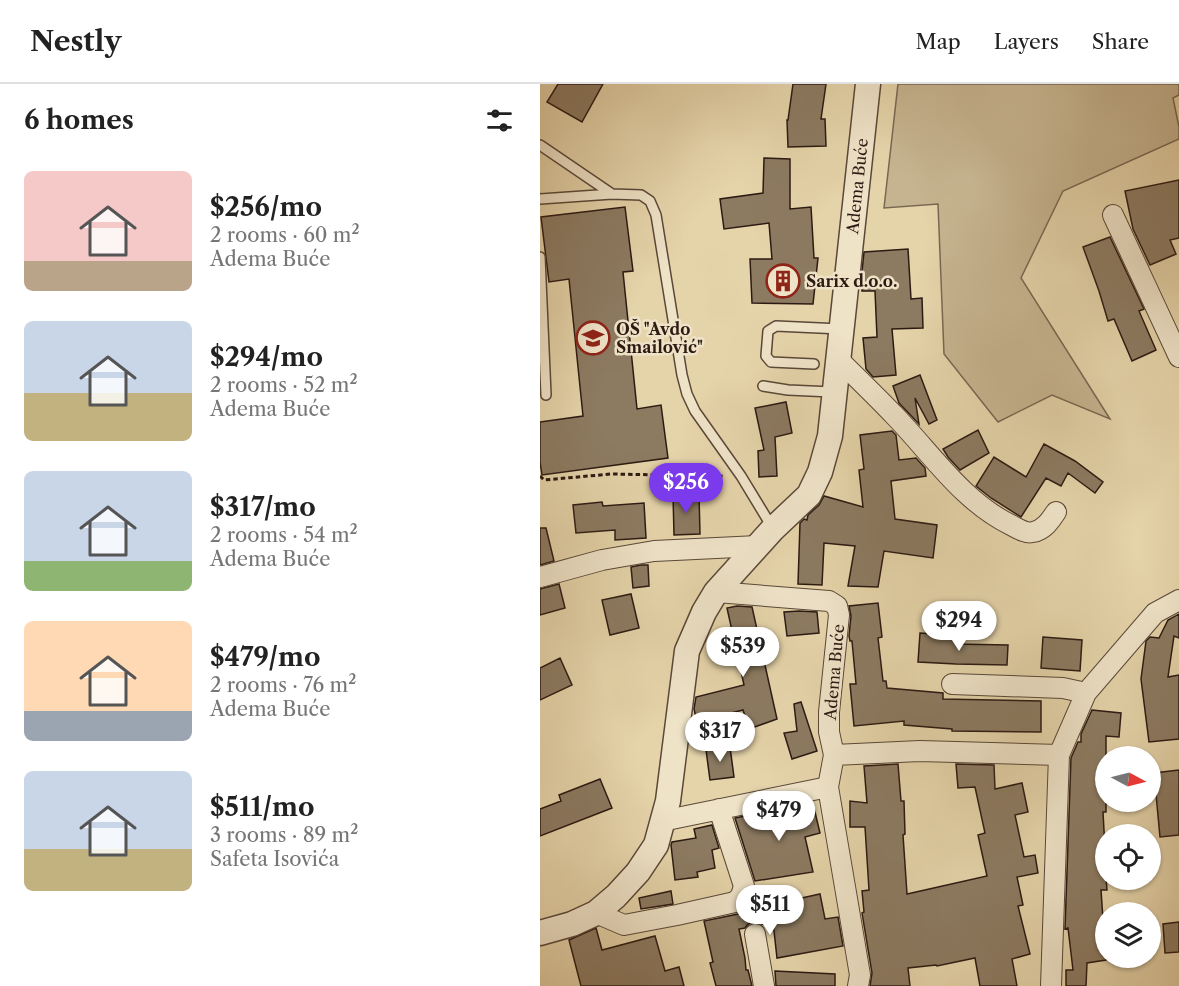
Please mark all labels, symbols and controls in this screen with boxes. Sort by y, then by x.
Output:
text: Nestly [30,24,121,58]
text: Map [916,29,961,54]
text: Layers [994,29,1059,54]
text: Share [1092,29,1149,54]
text: 6 homes [24,104,134,136]
icon: filters [483,104,516,137]
street label: Adema Buće [842,137,872,236]
text: $256/mo [210,191,322,223]
icon: home [72,195,144,267]
text: 2 rooms · 60 m² [210,223,360,247]
text: Adema Buće [210,247,330,271]
building icon: Sarix d.o.o. [765,263,801,299]
place label: Sarix d.o.o. [806,271,897,291]
place label: OŠ "Avdo Smailović" [616,318,703,357]
school or university icon: OŠ "Avdo Smailović" [575,320,611,356]
text: $294/mo [210,341,323,373]
icon: home [72,345,144,417]
text: 2 rooms · 52 m² [210,373,358,397]
text: Adema Buće [210,397,330,421]
pin: $256 [650,463,722,514]
text: $256 [663,470,709,494]
text: $317/mo [210,491,316,523]
icon: home [72,495,144,567]
text: 2 rooms · 54 m² [210,523,358,547]
text: Adema Buće [210,547,330,571]
pin: $294 [923,601,995,652]
text: $294 [936,608,982,632]
street label: Adema Buće [820,623,848,722]
pin: $539 [707,627,779,678]
text: $539 [720,634,766,658]
text: $479/mo [210,641,320,673]
icon: home [72,645,144,717]
text: 2 rooms · 76 m² [210,673,356,697]
text: Adema Buće [210,697,330,721]
pin: $317 [684,712,756,763]
text: $317 [699,719,741,743]
north arrow [1095,746,1161,812]
map controls [1095,746,1161,968]
text: $511/mo [210,791,314,823]
pin: $479 [743,791,815,842]
icon: home [72,795,144,867]
text: $479 [756,798,802,822]
text: 3 rooms · 89 m² [210,823,358,847]
button: locate [1095,824,1161,890]
text: Safeta Isovića [210,847,339,871]
pin: $511 [734,885,806,936]
text: $511 [750,892,790,916]
button: layers [1095,902,1161,968]

